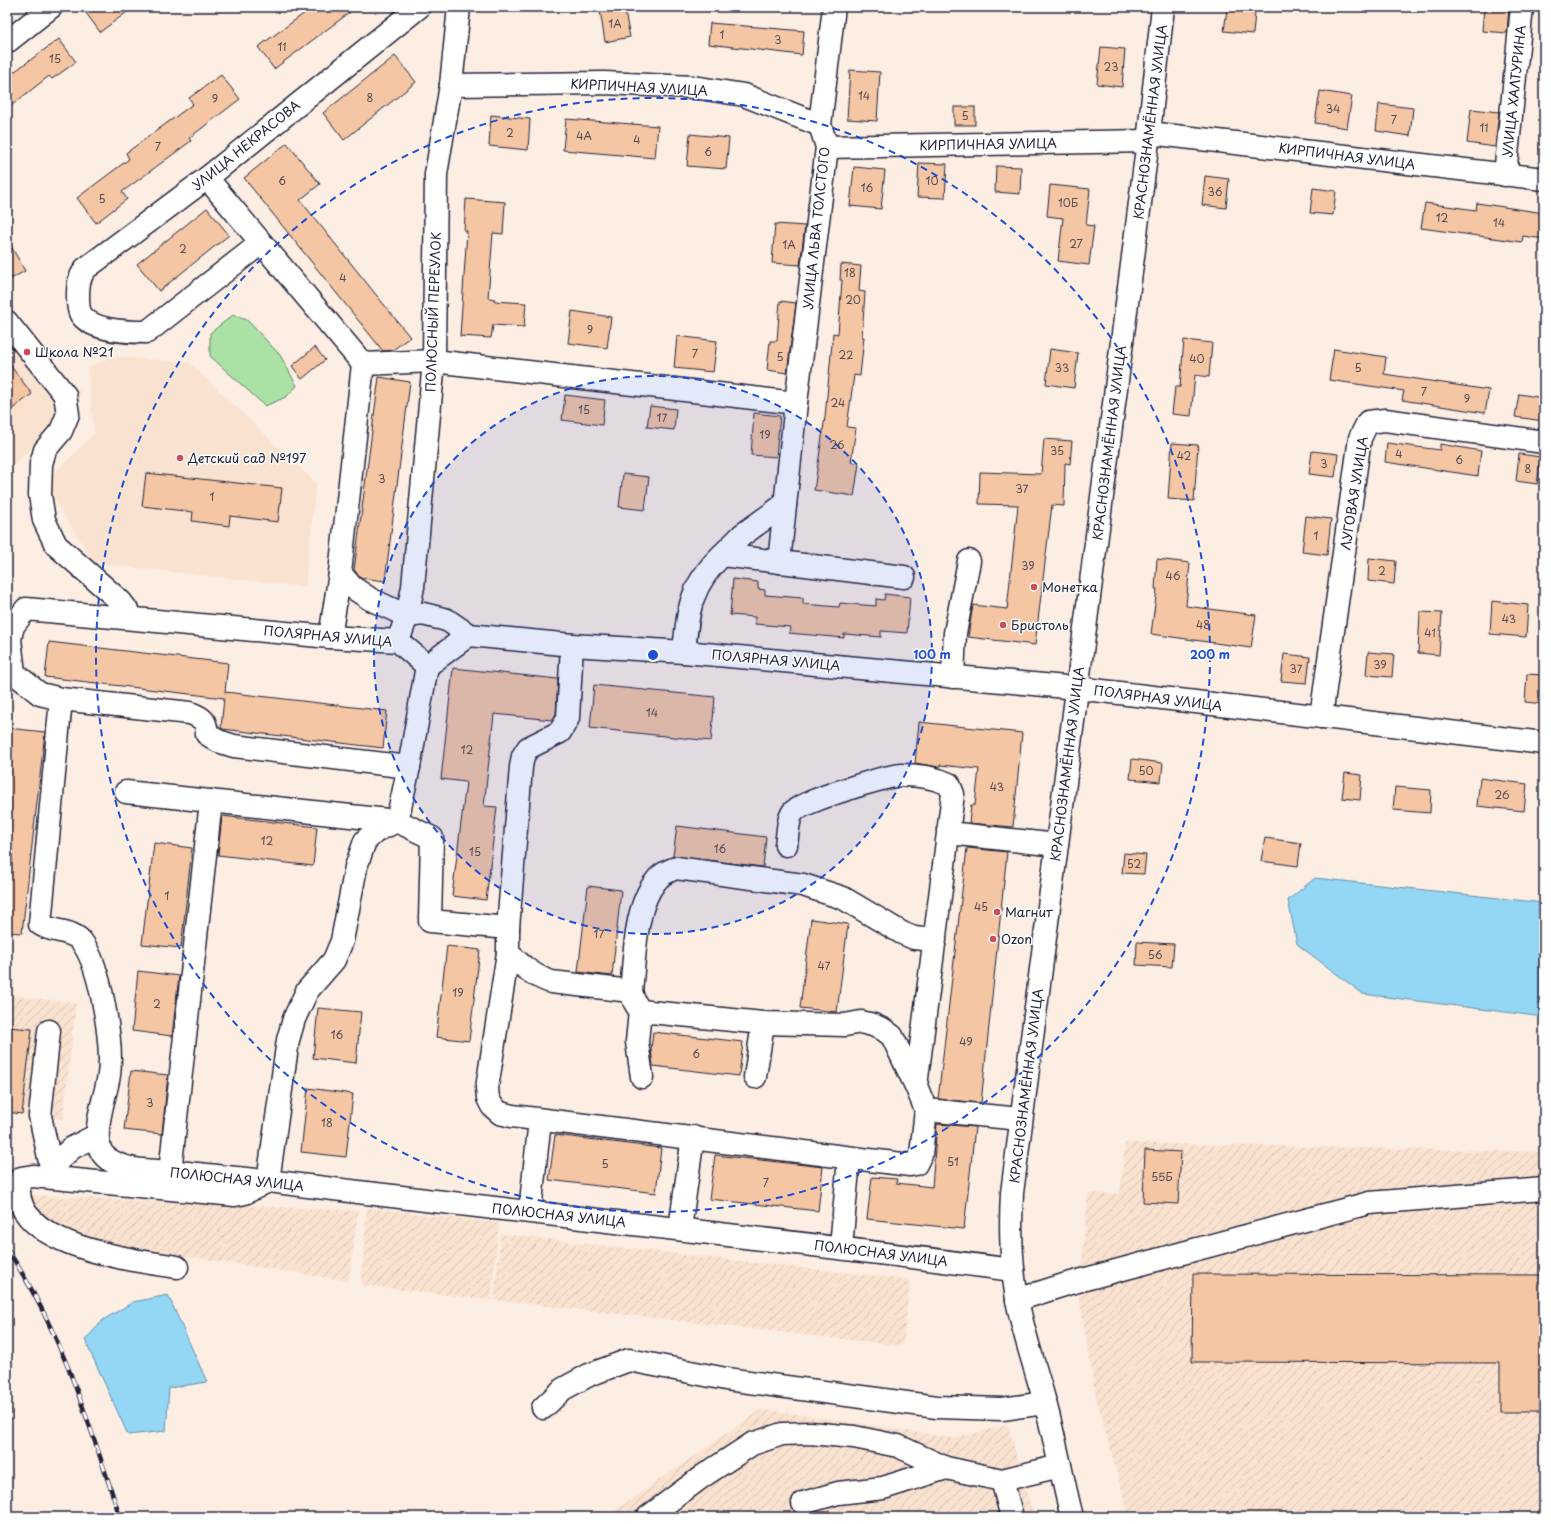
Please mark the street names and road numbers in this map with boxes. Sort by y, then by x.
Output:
street label: КРАСНОЗНАМЁННАЯ УЛИЦА [1128,23,1171,220]
street label: УЛИЦА ХАЛТУРИНА [1497,24,1530,158]
street label: КИРПИЧНАЯ УЛИЦА [570,73,708,100]
street label: УЛИЦА НЕКРАСОВА [188,95,304,194]
street label: КИРПИЧНАЯ УЛИЦА [919,133,1057,154]
street label: КИРПИЧНАЯ УЛИЦА [1278,138,1417,173]
street label: УЛИЦА ЛЬВА ТОЛСТОГО [798,146,833,310]
street label: ПОЛЮСНЫЙ ПЕРЕУЛОК [420,232,445,392]
street label: КРАСНОЗНАМЁННАЯ УЛИЦА [1087,344,1130,541]
street label: ЛУГОВАЯ УЛИЦА [1335,435,1372,551]
street label: ПОЛЯРНАЯ УЛИЦА [263,620,393,651]
street label: ПОЛЯРНАЯ УЛИЦА [711,644,841,675]
street label: КРАСНОЗНАМЁННАЯ УЛИЦА [1045,665,1088,862]
street label: ПОЛЯРНАЯ УЛИЦА [1093,680,1223,715]
street label: КРАСНОЗНАМЁННАЯ УЛИЦА [1004,987,1047,1184]
street label: ПОЛЮСНАЯ УЛИЦА [169,1162,305,1195]
street label: ПОЛЮСНАЯ УЛИЦА [491,1198,627,1231]
street label: ПОЛЮСНАЯ УЛИЦА [813,1235,949,1270]

